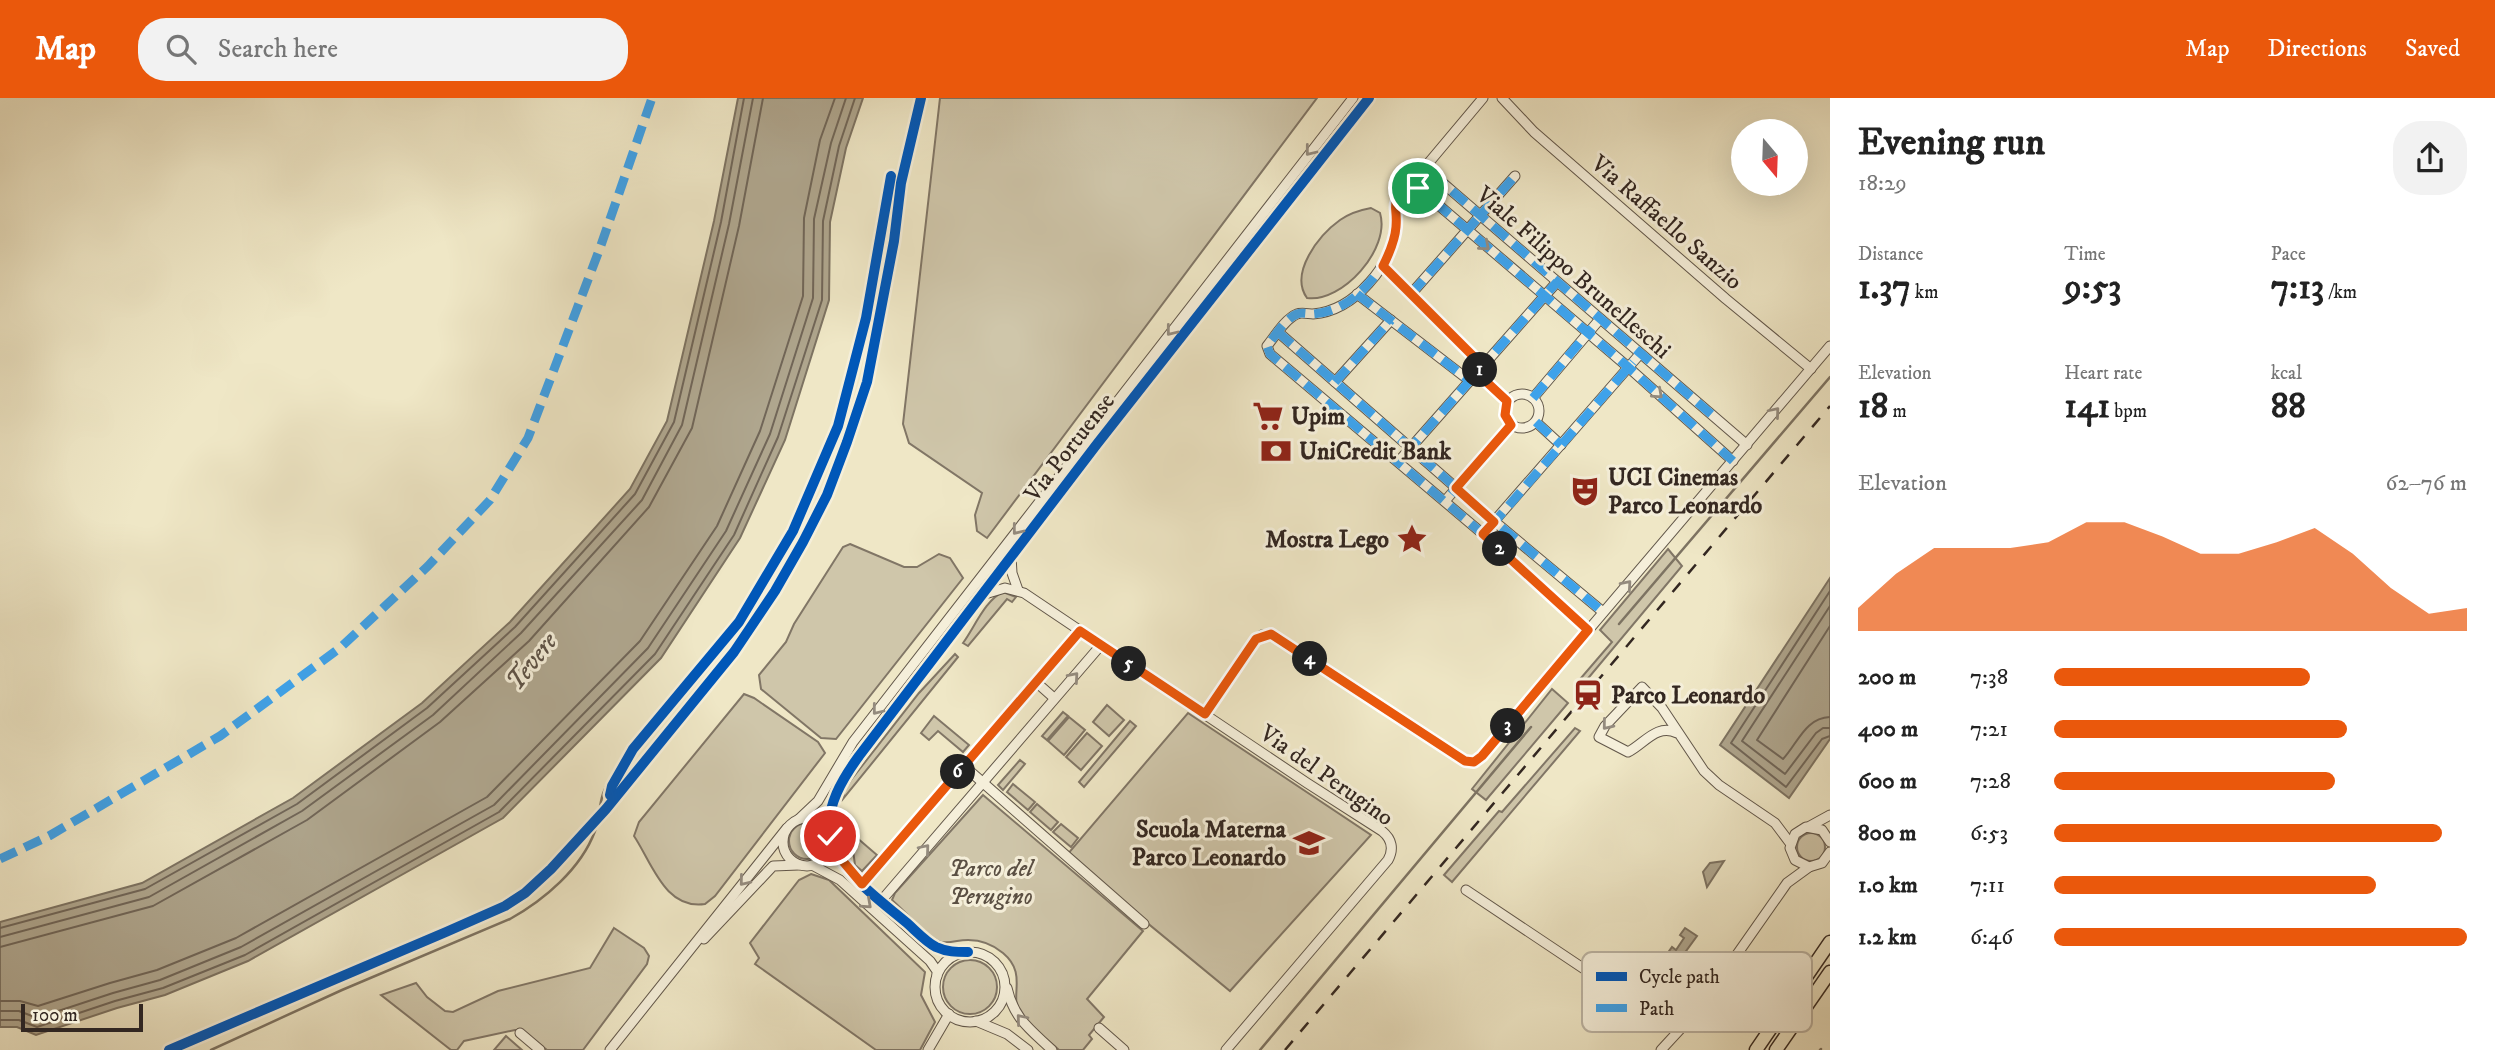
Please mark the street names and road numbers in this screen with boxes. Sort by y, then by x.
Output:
street label: Via Raffaello Sanzio [1584,148,1748,297]
street label: Viale Filippo Brunelleschi [1469,179,1677,365]
street label: Via Portuense [1017,387,1122,509]
street label: Via del Perugino [1253,718,1399,833]

